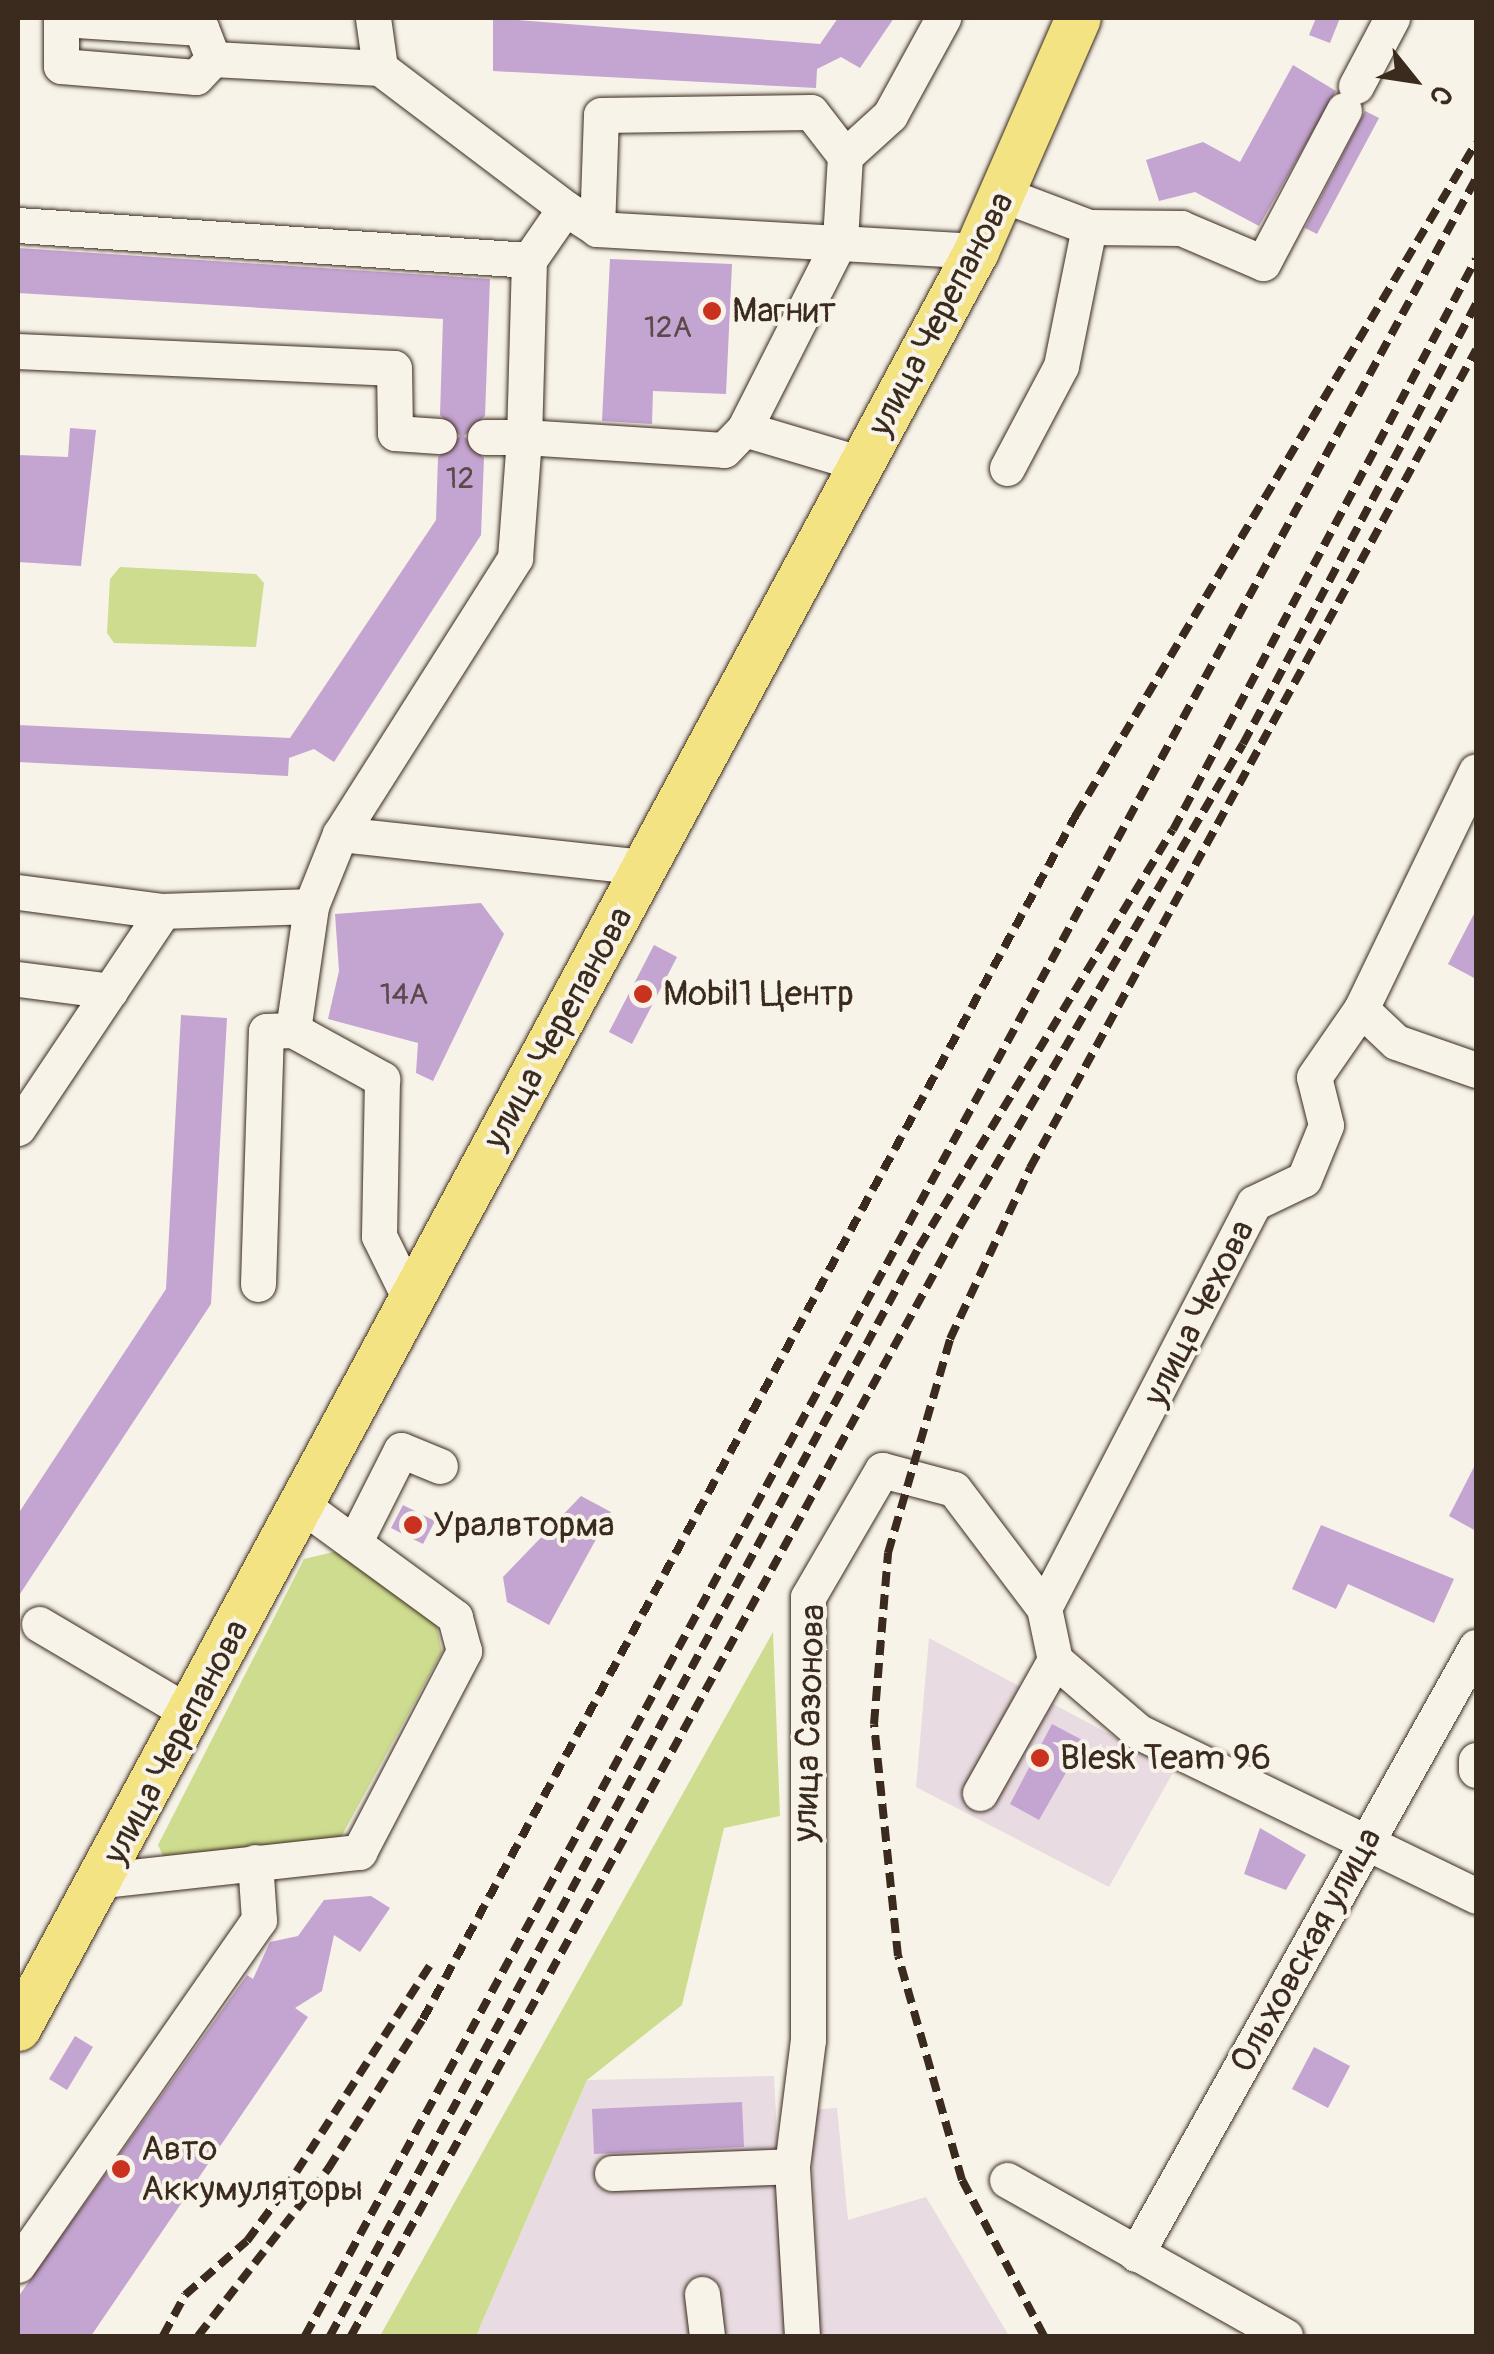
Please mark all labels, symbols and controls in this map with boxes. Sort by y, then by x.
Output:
north arrow [1364,30,1464,130]
text: С [1421,79,1460,111]
street label: улица Черепанова [859,185,1023,443]
place label: Магнит [732,290,836,332]
marker: Магнит [701,300,723,322]
house number: 12А [644,310,692,346]
house number: 12 [446,461,474,497]
street label: улица Черепанова [474,899,642,1157]
place label: Mobil1 Центр [663,973,854,1015]
house number: 14А [380,977,428,1013]
marker: Mobil1 Центр [632,983,654,1005]
street label: улица Чехова [1134,1213,1264,1413]
place label: Уралвторма [433,1504,615,1546]
marker: Уралвторма [402,1514,424,1536]
street label: улица Сазонова [784,1603,834,1843]
street label: улица Черепанова [94,1613,258,1871]
place label: Blesk Team 96 [1060,1737,1271,1779]
marker: Blesk Team 96 [1029,1747,1051,1769]
street label: Ольховская улица [1221,1820,1391,2080]
place label: Авто Аккумуляторы [141,2128,363,2210]
marker: Авто Аккумуляторы [110,2158,132,2180]

